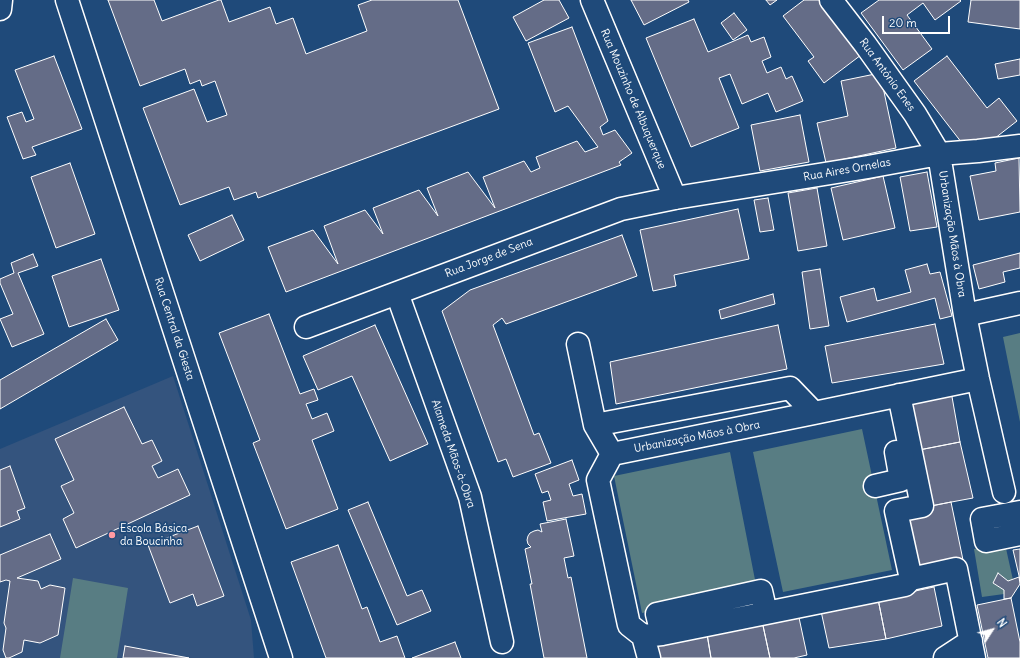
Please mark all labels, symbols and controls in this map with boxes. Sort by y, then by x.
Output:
scale bar [884,8,952,34]
text: 20 m [889,15,917,30]
street label: Rua Mouzinho de Albuquerque [597,27,669,171]
street label: Rua António Enes [856,36,918,114]
street label: Rua Aires Ornelas [802,156,892,184]
street label: Urbanização Mãos à Obra [935,170,969,298]
street label: Rua Jorge de Sena [443,235,535,281]
street label: Rua Central da Giesta [151,276,197,382]
street label: Alameda Mãos-à-Obra [428,398,478,510]
street label: Urbanização Mãos à Obra [633,418,761,456]
place label: Escola Básica da Boucinha [120,522,187,548]
marker: Escola Básica da Boucinha [107,530,117,540]
north arrow [972,610,1012,650]
text: N [994,616,1010,630]

